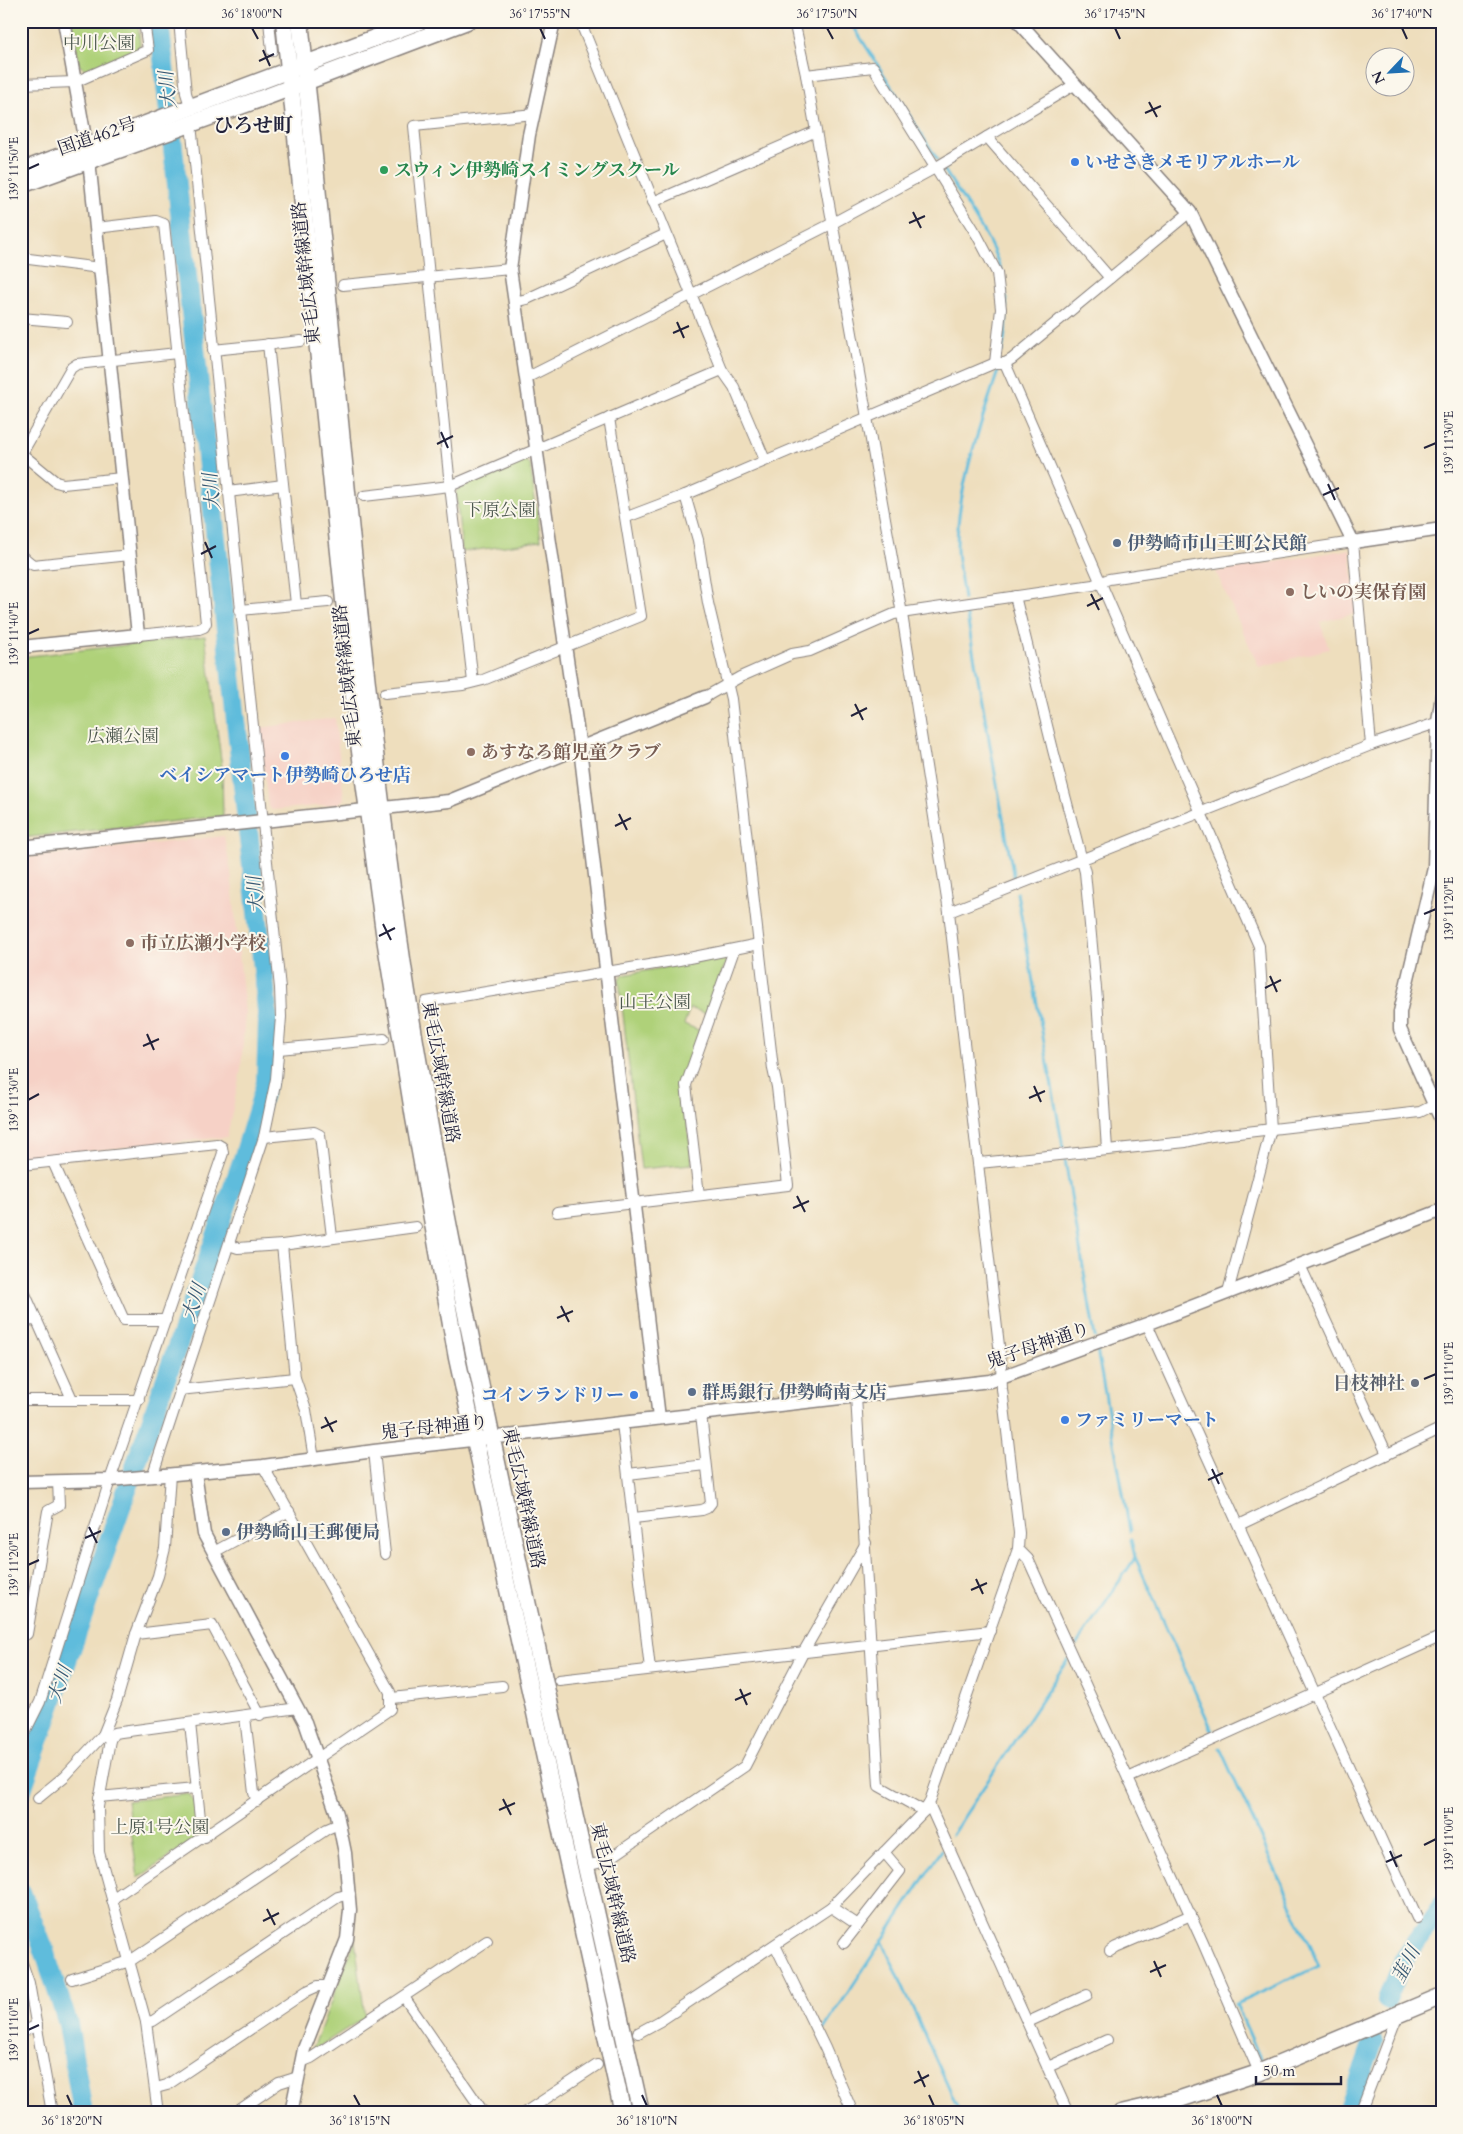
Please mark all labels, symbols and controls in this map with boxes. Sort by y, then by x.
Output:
text: 36°18'00"N [222,6,283,22]
text: 36°17'55"N [510,6,571,22]
text: 36°17'50"N [797,6,858,22]
text: 36°17'45"N [1085,6,1146,22]
text: 36°17'40"N [1372,6,1433,22]
park label: 中川公園 [63,31,135,56]
north arrow [1366,48,1416,98]
water label: 大川 [153,68,183,110]
text: N [1367,68,1390,87]
street label: 国道462号 [54,111,140,162]
district label: ひろせ町 [213,112,294,139]
text: 139°11'50"E [6,137,22,201]
place label: いせさきメモリアルホール [1085,150,1300,175]
marker: いせさきメモリアルホール [1069,156,1081,168]
place label: スウィン伊勢崎スイミングスクール [394,158,680,183]
marker: スウィン伊勢崎スイミングスクール [378,164,390,176]
street label: 東毛広域幹線道路 [287,200,326,346]
text: 139°11'30"E [1441,411,1457,475]
water label: 大川 [197,470,227,512]
park label: 下原公園 [464,498,536,523]
place label: 伊勢崎市山王町公民館 [1127,531,1307,556]
marker: 伊勢崎市山王町公民館 [1111,537,1123,549]
place label: しいの実保育園 [1300,580,1426,605]
marker: しいの実保育園 [1284,586,1296,598]
text: 139°11'40"E [6,602,22,666]
street label: 東毛広域幹線道路 [328,603,367,749]
park label: 広瀬公園 [87,724,159,749]
place label: あすなろ館児童クラブ [481,740,661,765]
marker: あすなろ館児童クラブ [465,746,477,758]
marker: ベイシアマート伊勢崎ひろせ店 [279,750,291,762]
place label: ベイシアマート伊勢崎ひろせ店 [159,763,411,788]
water label: 大川 [241,873,271,915]
text: 139°11'20"E [1441,877,1457,941]
place label: 市立広瀬小学校 [140,931,266,956]
marker: 市立広瀬小学校 [124,937,136,949]
park label: 山王公園 [619,990,691,1015]
street label: 東毛広域幹線道路 [416,999,465,1145]
text: 139°11'30"E [6,1068,22,1132]
water label: 大川 [175,1278,213,1325]
street label: 鬼子母神通り [983,1316,1093,1375]
text: 139°11'10"E [1441,1342,1457,1406]
place label: 日枝神社 [1333,1371,1405,1396]
marker: 日枝神社 [1409,1377,1421,1389]
place label: 群馬銀行 伊勢崎南支店 [702,1380,887,1405]
place label: コインランドリー [481,1383,624,1408]
marker: 群馬銀行 伊勢崎南支店 [686,1386,698,1398]
marker: コインランドリー [628,1389,640,1401]
place label: ファミリーマート [1075,1408,1219,1433]
street label: 鬼子母神通り [379,1409,489,1446]
marker: ファミリーマート [1059,1414,1071,1426]
street label: 東毛広域幹線道路 [496,1425,551,1571]
place label: 伊勢崎山王郵便局 [236,1520,380,1545]
marker: 伊勢崎山王郵便局 [220,1526,232,1538]
text: 139°11'20"E [6,1533,22,1597]
water label: 大川 [41,1660,79,1707]
text: 139°11'00"E [1441,1807,1457,1871]
park label: 上原1号公園 [110,1815,210,1840]
street label: 東毛広域幹線道路 [584,1820,641,1966]
water label: 韮川 [1385,1940,1427,1987]
text: 139°11'10"E [6,1998,22,2062]
scale bar [1256,2054,1340,2086]
text: 50 m [1263,2061,1295,2081]
text: 36°18'20"N [42,2113,103,2129]
text: 36°18'15"N [330,2113,391,2129]
text: 36°18'10"N [617,2113,678,2129]
text: 36°18'05"N [904,2113,965,2129]
text: 36°18'00"N [1192,2113,1253,2129]

